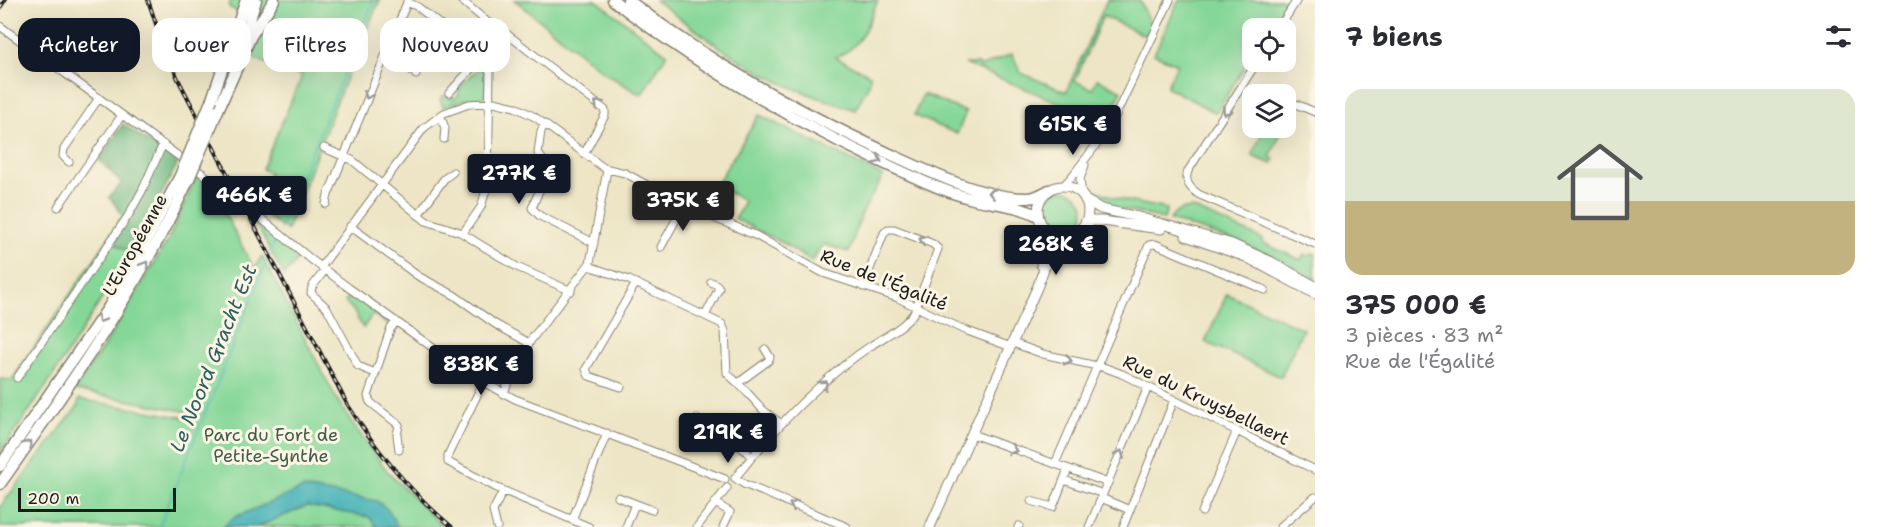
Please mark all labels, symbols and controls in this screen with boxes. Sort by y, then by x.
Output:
chip: Acheter [18,18,140,72]
chip: Louer [152,18,251,72]
chip: Filtres [263,18,368,72]
chip: Nouveau [380,18,510,72]
map controls [1242,18,1296,138]
button: locate [1242,18,1296,72]
text: 7 biens [1345,19,1443,54]
icon: filters [1822,20,1855,53]
button: layers [1242,84,1296,138]
one-way arrow [363,89,375,100]
one-way arrow [593,101,604,112]
one-way arrow [1222,104,1233,115]
pin: 615K € [1024,105,1122,156]
text: 615K € [1039,111,1107,137]
icon: home [1546,128,1654,236]
one-way arrow [872,153,883,164]
pin: 277K € [470,154,568,205]
text: 277K € [481,160,557,186]
pin: 466K € [205,176,303,227]
pin: 375K € [634,181,732,232]
text: 466K € [216,182,292,208]
text: 375K € [646,187,720,213]
one-way arrow [988,187,998,200]
street label: L'Européenne [97,190,173,300]
pin: 268K € [1007,225,1105,276]
text: 268K € [1018,231,1094,257]
one-way arrow [918,235,929,247]
street label: Rue de l'Égalité [817,244,951,316]
water label: Le Noord Gracht Est [163,260,263,456]
one-way arrow [138,261,149,271]
text: 375 000 € [1345,287,1487,322]
one-way arrow [97,313,109,323]
text: 3 pièces · 83 m² [1345,322,1504,348]
pin: 838K € [432,345,530,396]
text: Rue de l'Égalité [1345,348,1495,374]
street label: Rue du Kruysbellaert [1119,349,1293,451]
text: 838K € [443,351,519,377]
one-way arrow [1063,353,1073,366]
one-way arrow [817,380,827,391]
pin: 219K € [679,413,777,464]
text: 219K € [693,419,763,445]
park label: Parc du Fort de Petite-Synthe [204,423,338,468]
one-way arrow [21,440,32,451]
one-way arrow [1007,442,1018,455]
one-way arrow [1113,449,1125,460]
scale bar [18,485,176,512]
text: 200 m [27,488,79,509]
one-way arrow [788,500,799,512]

